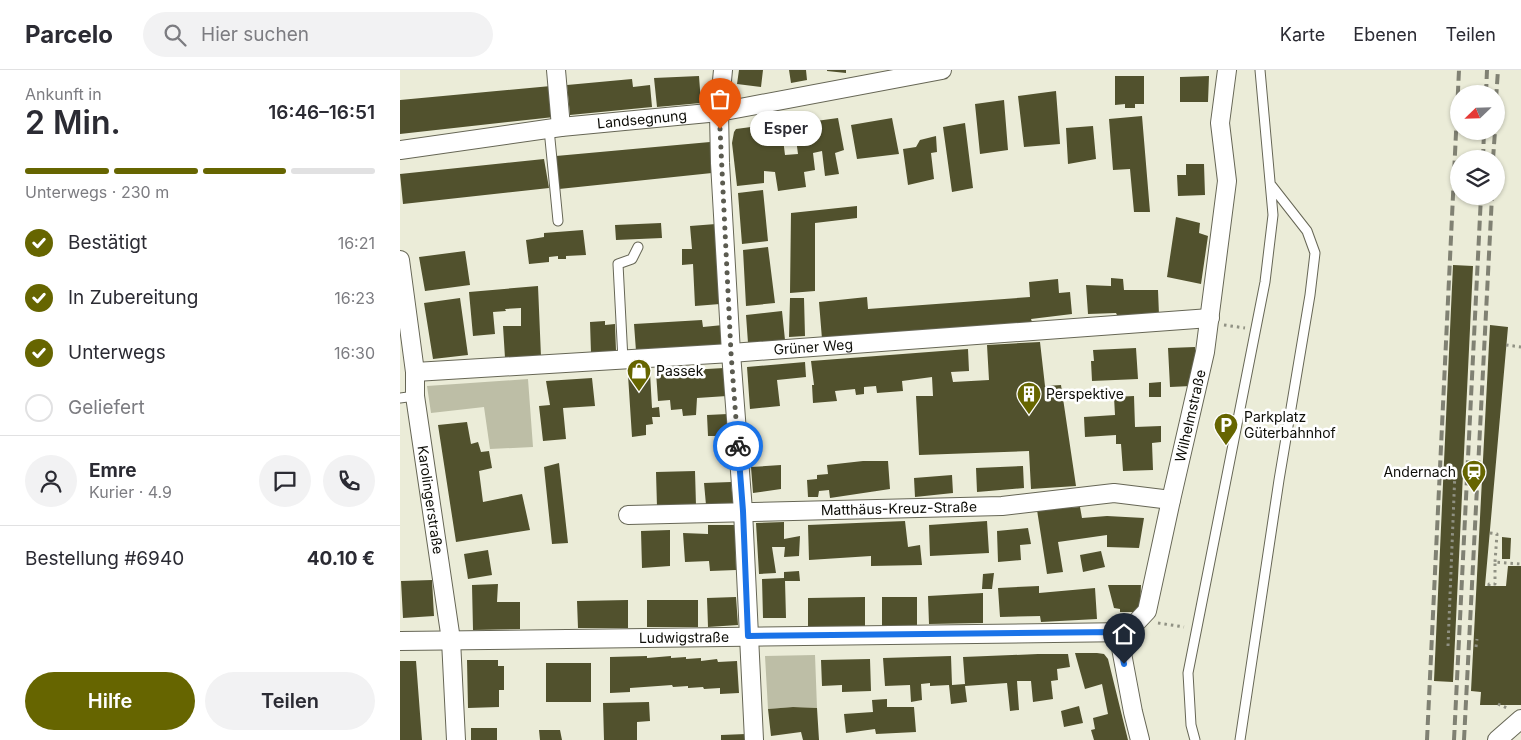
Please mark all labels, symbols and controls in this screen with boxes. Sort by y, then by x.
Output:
search box [143,12,493,57]
text: Parcelo [25,20,113,49]
icon: search [161,21,189,49]
text: Hier suchen [201,23,309,46]
text: Karte [1280,24,1325,45]
text: Ebenen [1353,24,1417,45]
text: Teilen [1445,24,1496,45]
pin [699,78,741,129]
text: Ankunft in [25,84,102,104]
icon: bag [706,85,734,113]
north arrow [1450,85,1505,140]
map controls [1450,85,1505,205]
text: 16:46–16:51 [268,101,375,124]
text: 2 Min. [25,103,121,142]
street label: Landsegnung [596,106,688,132]
callout: Esper [750,112,822,146]
text: Esper [764,118,808,138]
button: layers [1450,150,1505,205]
text: Unterwegs · 230 m [25,182,169,202]
icon: check [25,229,53,257]
text: Bestätigt [68,231,147,254]
text: 16:21 [338,233,375,253]
icon: check [25,284,53,312]
text: In Zubereitung [68,286,198,309]
text: 16:23 [334,288,375,308]
street label: Grüner Weg [773,335,853,358]
icon: check [25,339,53,367]
text: Unterwegs [68,341,166,364]
text: 16:30 [334,343,375,363]
shop icon: Passek [626,358,652,392]
place label: Passek [656,362,704,379]
street label: Wilhelmstraße [1171,368,1209,464]
building icon: Perspektive [1016,381,1042,415]
place label: Perspektive [1046,385,1124,402]
text: Geliefert [68,396,145,419]
place label: Parkplatz Güterbahnhof [1244,408,1336,441]
parking icon: Parkplatz Güterbahnhof [1213,412,1239,446]
courier [713,421,763,471]
icon: bike [724,432,752,460]
street label: Karolingerstraße [414,444,447,555]
button: person [25,455,77,507]
button: chat [259,455,311,507]
button: phone [323,455,375,507]
text: Emre [89,459,136,482]
station icon: Andernach [1461,459,1487,493]
place label: Andernach [1383,463,1456,480]
text: Kurier · 4.9 [89,482,172,502]
street label: Matthäus-Kreuz-Straße [821,498,977,518]
text: Bestellung #6940 [25,547,184,570]
text: 40.10 € [307,547,375,570]
pin [1103,613,1145,664]
icon: home [1110,620,1138,648]
street label: Ludwigstraße [639,628,729,646]
button: Hilfe [25,672,195,730]
button: Teilen [205,672,375,730]

